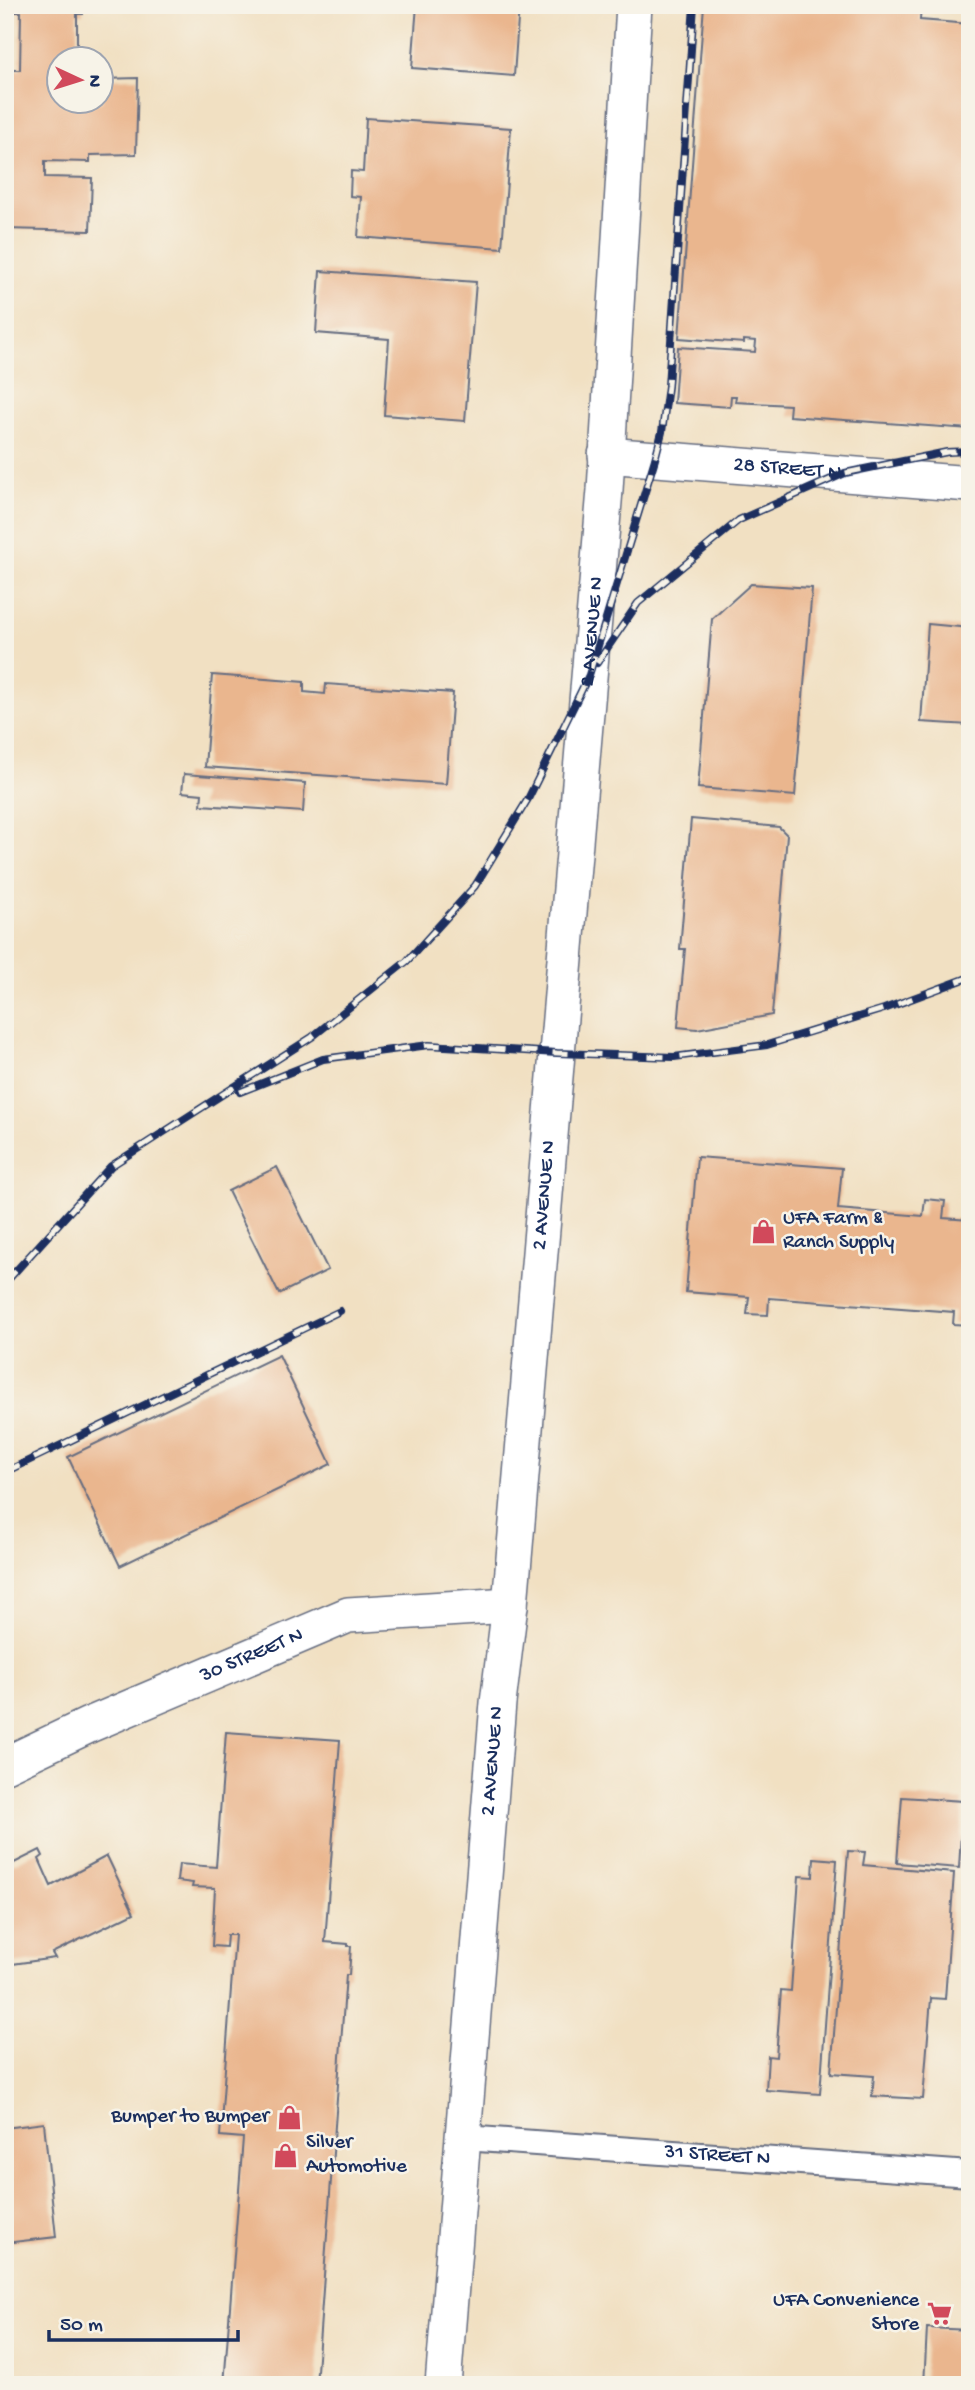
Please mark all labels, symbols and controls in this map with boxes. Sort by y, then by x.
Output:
north arrow [46,46,116,116]
text: N [82,74,105,88]
street label: 28 STREET N [732,453,843,486]
street label: 2 AVENUE N [576,576,610,687]
street label: 2 AVENUE N [528,1140,562,1251]
place label: UFA Farm & Ranch Supply [783,1207,894,1256]
shop icon: UFA Farm & Ranch Supply [749,1217,777,1245]
street label: 30 STREET N [196,1623,307,1689]
street label: 2 AVENUE N [476,1705,510,1817]
shop icon: Bumper to Bumper [275,2103,303,2131]
place label: Bumper to Bumper [110,2105,271,2130]
place label: Silver Automotive [306,2131,408,2180]
street label: 31 STREET N [662,2140,771,2172]
shop icon: Silver Automotive [272,2141,300,2169]
place label: UFA Convenience Store [773,2289,920,2338]
scale bar [49,2299,238,2343]
supermarket icon: UFA Convenience Store [925,2299,953,2327]
text: 50 m [60,2314,103,2339]

